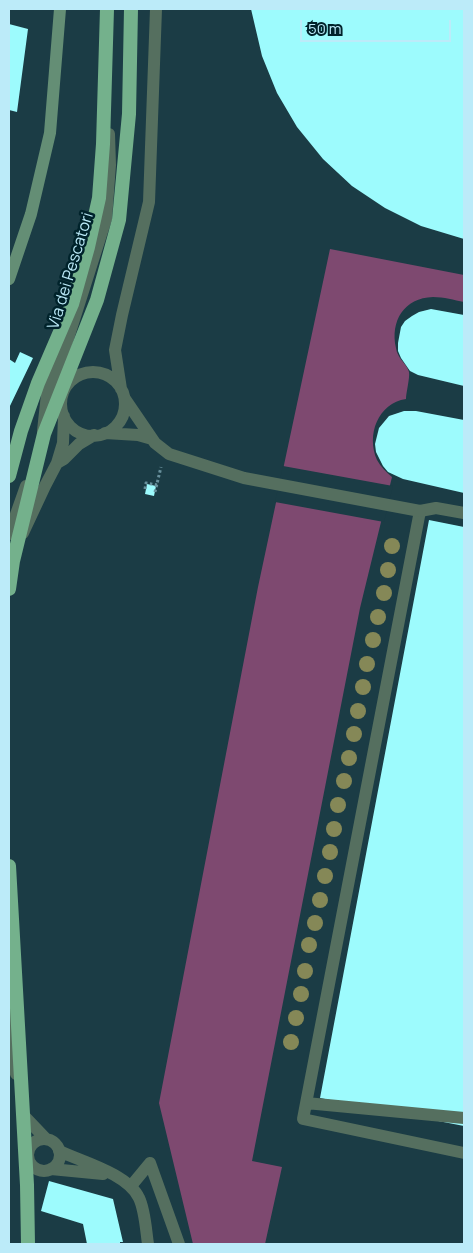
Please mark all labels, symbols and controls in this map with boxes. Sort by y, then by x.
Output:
scale bar [303,10,454,42]
text: 50 m [308,18,342,39]
street label: Via dei Pescatori [44,210,98,332]

